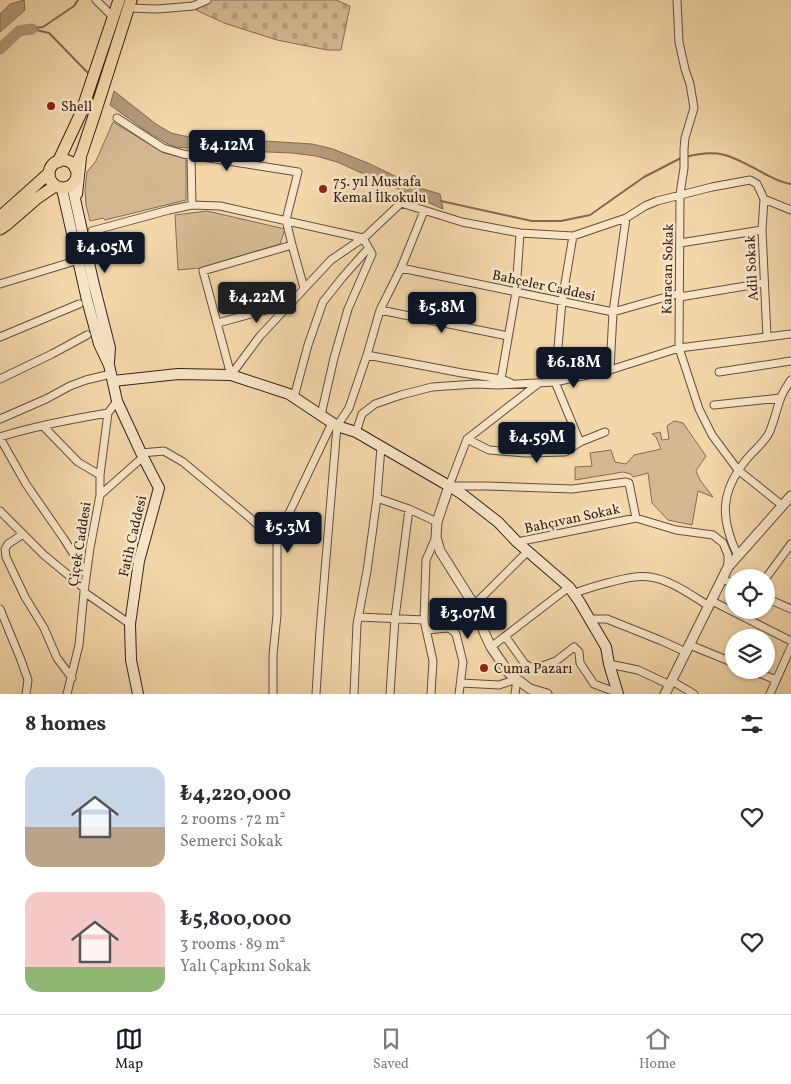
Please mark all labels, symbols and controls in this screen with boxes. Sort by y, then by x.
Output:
place label: Shell [61,98,92,117]
marker: Shell [45,100,57,112]
pin: ₺4.12M [186,130,268,172]
text: ₺4.12M [200,135,254,157]
place label: 75. yıl Mustafa Kemal İlkokulu [333,173,426,208]
marker: 75. yıl Mustafa Kemal İlkokulu [317,183,329,195]
street label: Karacan Sokak [658,223,679,315]
pin: ₺4.05M [64,232,146,274]
street label: Adil Sokak [741,234,764,301]
text: ₺4.05M [77,237,133,259]
street label: Bahçeler Caddesi [490,266,597,307]
pin: ₺4.22M [216,282,298,324]
text: ₺4.22M [229,287,285,309]
pin: ₺5.8M [407,292,477,334]
text: ₺5.8M [419,297,465,319]
pin: ₺6.18M [533,346,615,389]
text: ₺6.18M [547,352,601,374]
pin: ₺4.59M [496,422,578,464]
text: ₺4.59M [509,427,565,449]
street label: Fatih Caddesi [115,494,152,579]
street label: Bahçıvan Sokak [523,500,622,539]
street label: Çiçek Caddesi [64,501,97,588]
pin: ₺5.3M [253,512,323,554]
text: ₺5.3M [265,517,311,539]
map controls [725,569,775,679]
button: locate [725,569,775,619]
pin: ₺3.07M [427,598,509,640]
text: ₺3.07M [440,603,496,625]
button: layers [725,629,775,679]
place label: Cuma Pazarı [494,660,572,679]
marker: Cuma Pazarı [478,662,490,674]
text: 8 homes [25,710,106,739]
icon: filters [738,710,766,738]
text: ₺4,220,000 [180,780,291,809]
icon: home [65,787,125,847]
icon: heart [738,803,766,831]
text: 2 rooms · 72 m² [180,809,285,831]
text: Semerci Sokak [180,831,283,853]
text: ₺5,800,000 [180,905,291,934]
icon: home [65,912,125,972]
icon: heart [738,928,766,956]
text: 3 rooms · 89 m² [180,934,285,956]
text: Yalı Çapkını Sokak [180,956,311,978]
tab: Map [115,1025,143,1074]
tab: Saved [373,1025,409,1074]
tab: Home [639,1025,676,1074]

